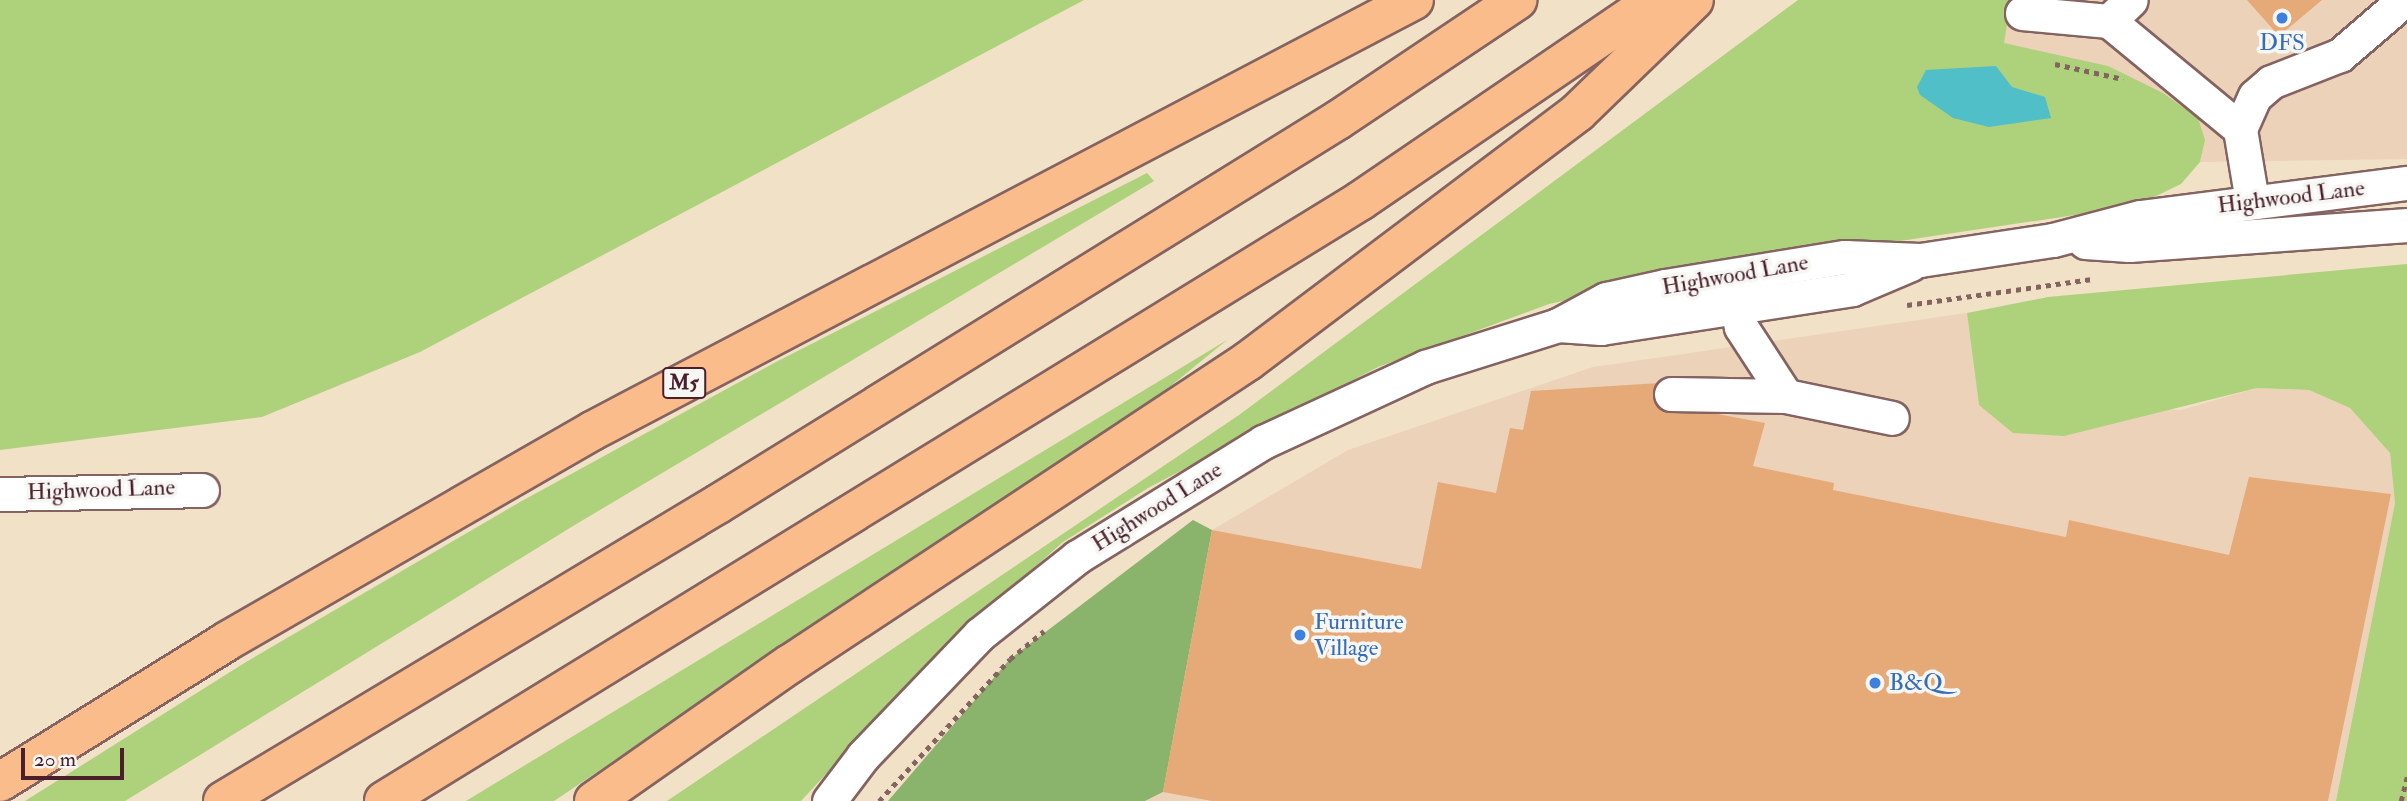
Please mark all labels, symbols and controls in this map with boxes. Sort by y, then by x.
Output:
marker: DFS [2274,10,2290,26]
place label: DFS [2259,29,2305,57]
street label: Highwood Lane [2216,174,2366,220]
street label: Highwood Lane [1660,249,1810,301]
road number: M5 [661,366,707,400]
street label: Highwood Lane [1087,456,1227,558]
street label: Highwood Lane [27,474,175,506]
place label: Furniture Village [1314,608,1404,662]
marker: Furniture Village [1292,627,1308,643]
place label: B&Q [1889,669,1943,697]
marker: B&Q [1867,675,1883,691]
scale bar [24,734,128,778]
text: 20 m [34,746,76,773]

